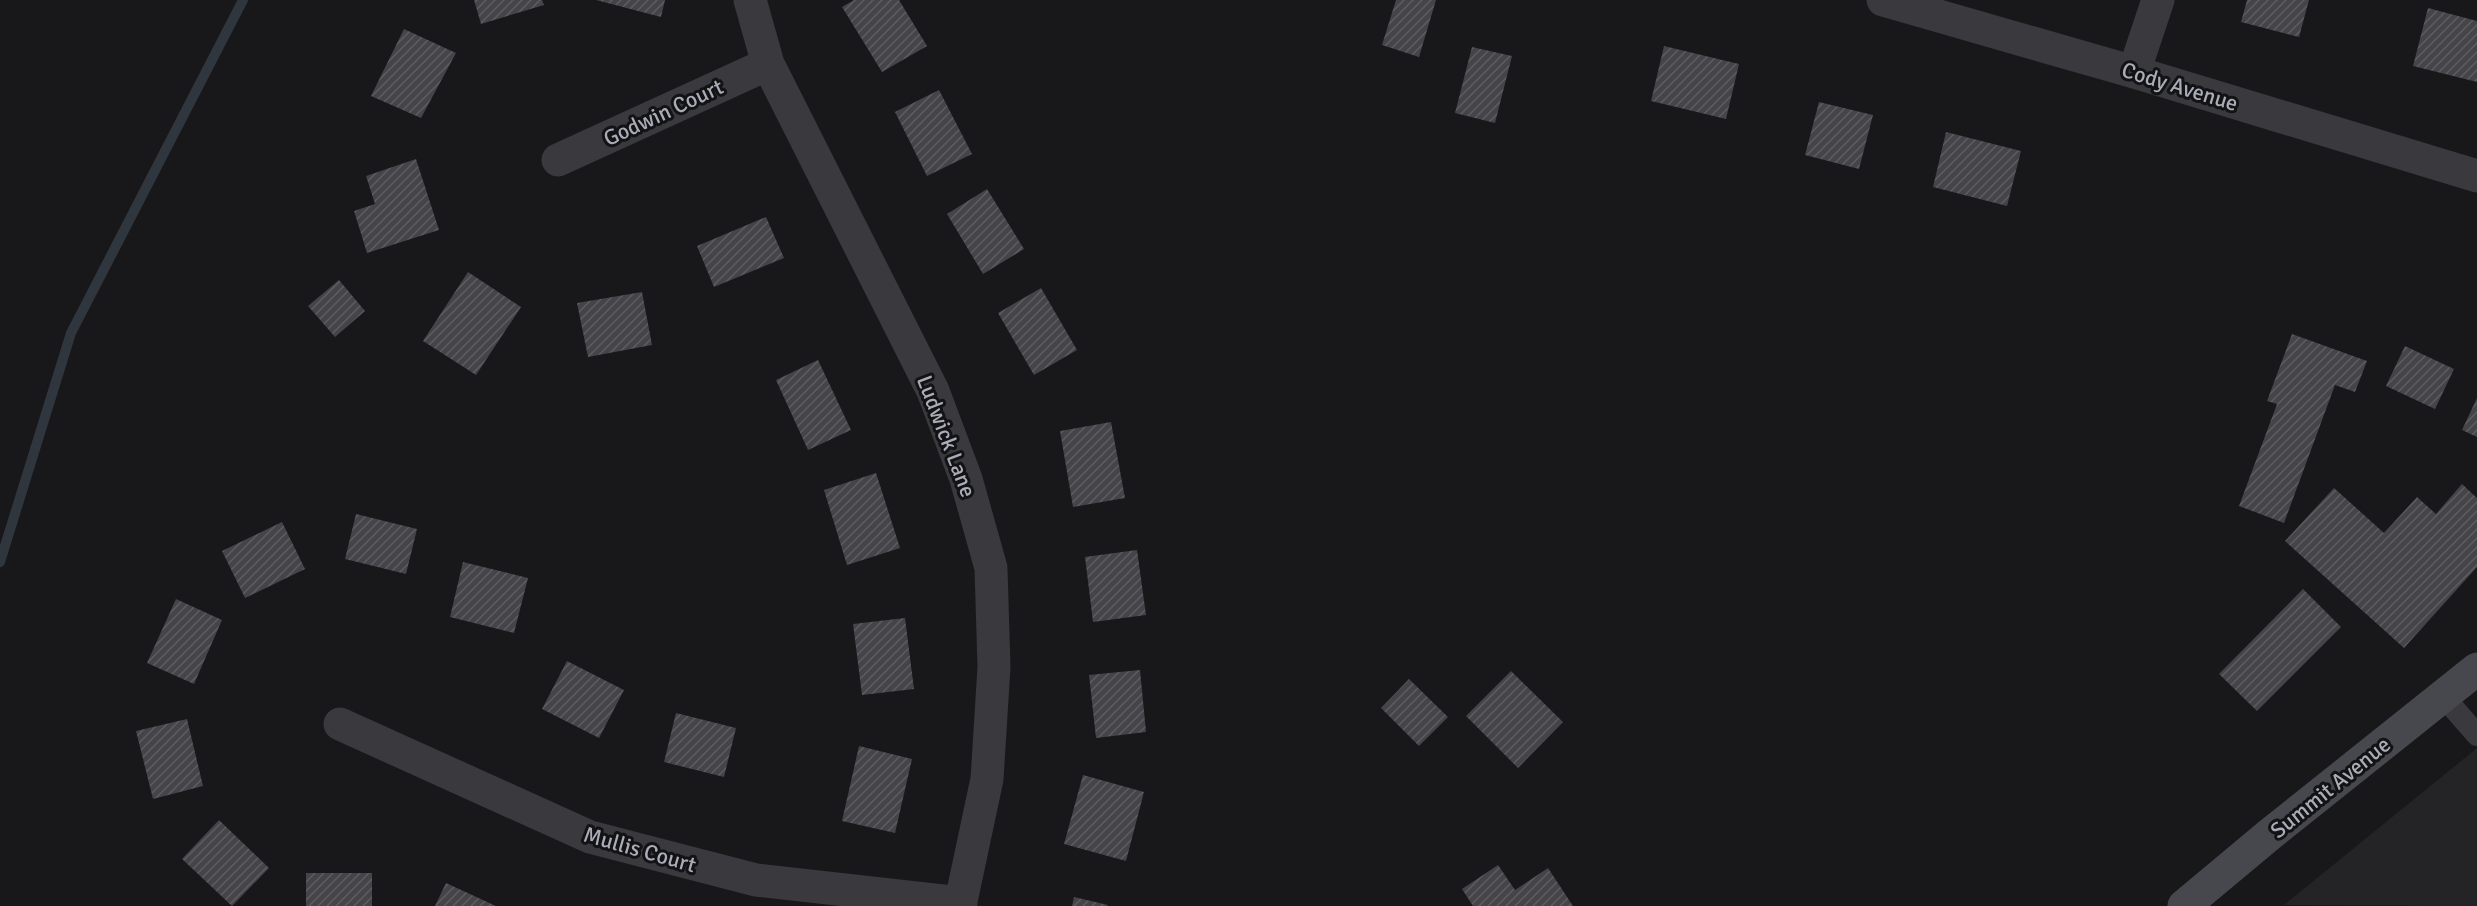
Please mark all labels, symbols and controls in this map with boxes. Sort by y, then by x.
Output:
street label: Cody Avenue [2118,56,2241,117]
street label: Godwin Court [599,73,728,152]
street label: Ludwick Lane [911,371,982,501]
street label: Summit Avenue [2265,731,2396,844]
street label: Mullis Court [581,821,699,878]

